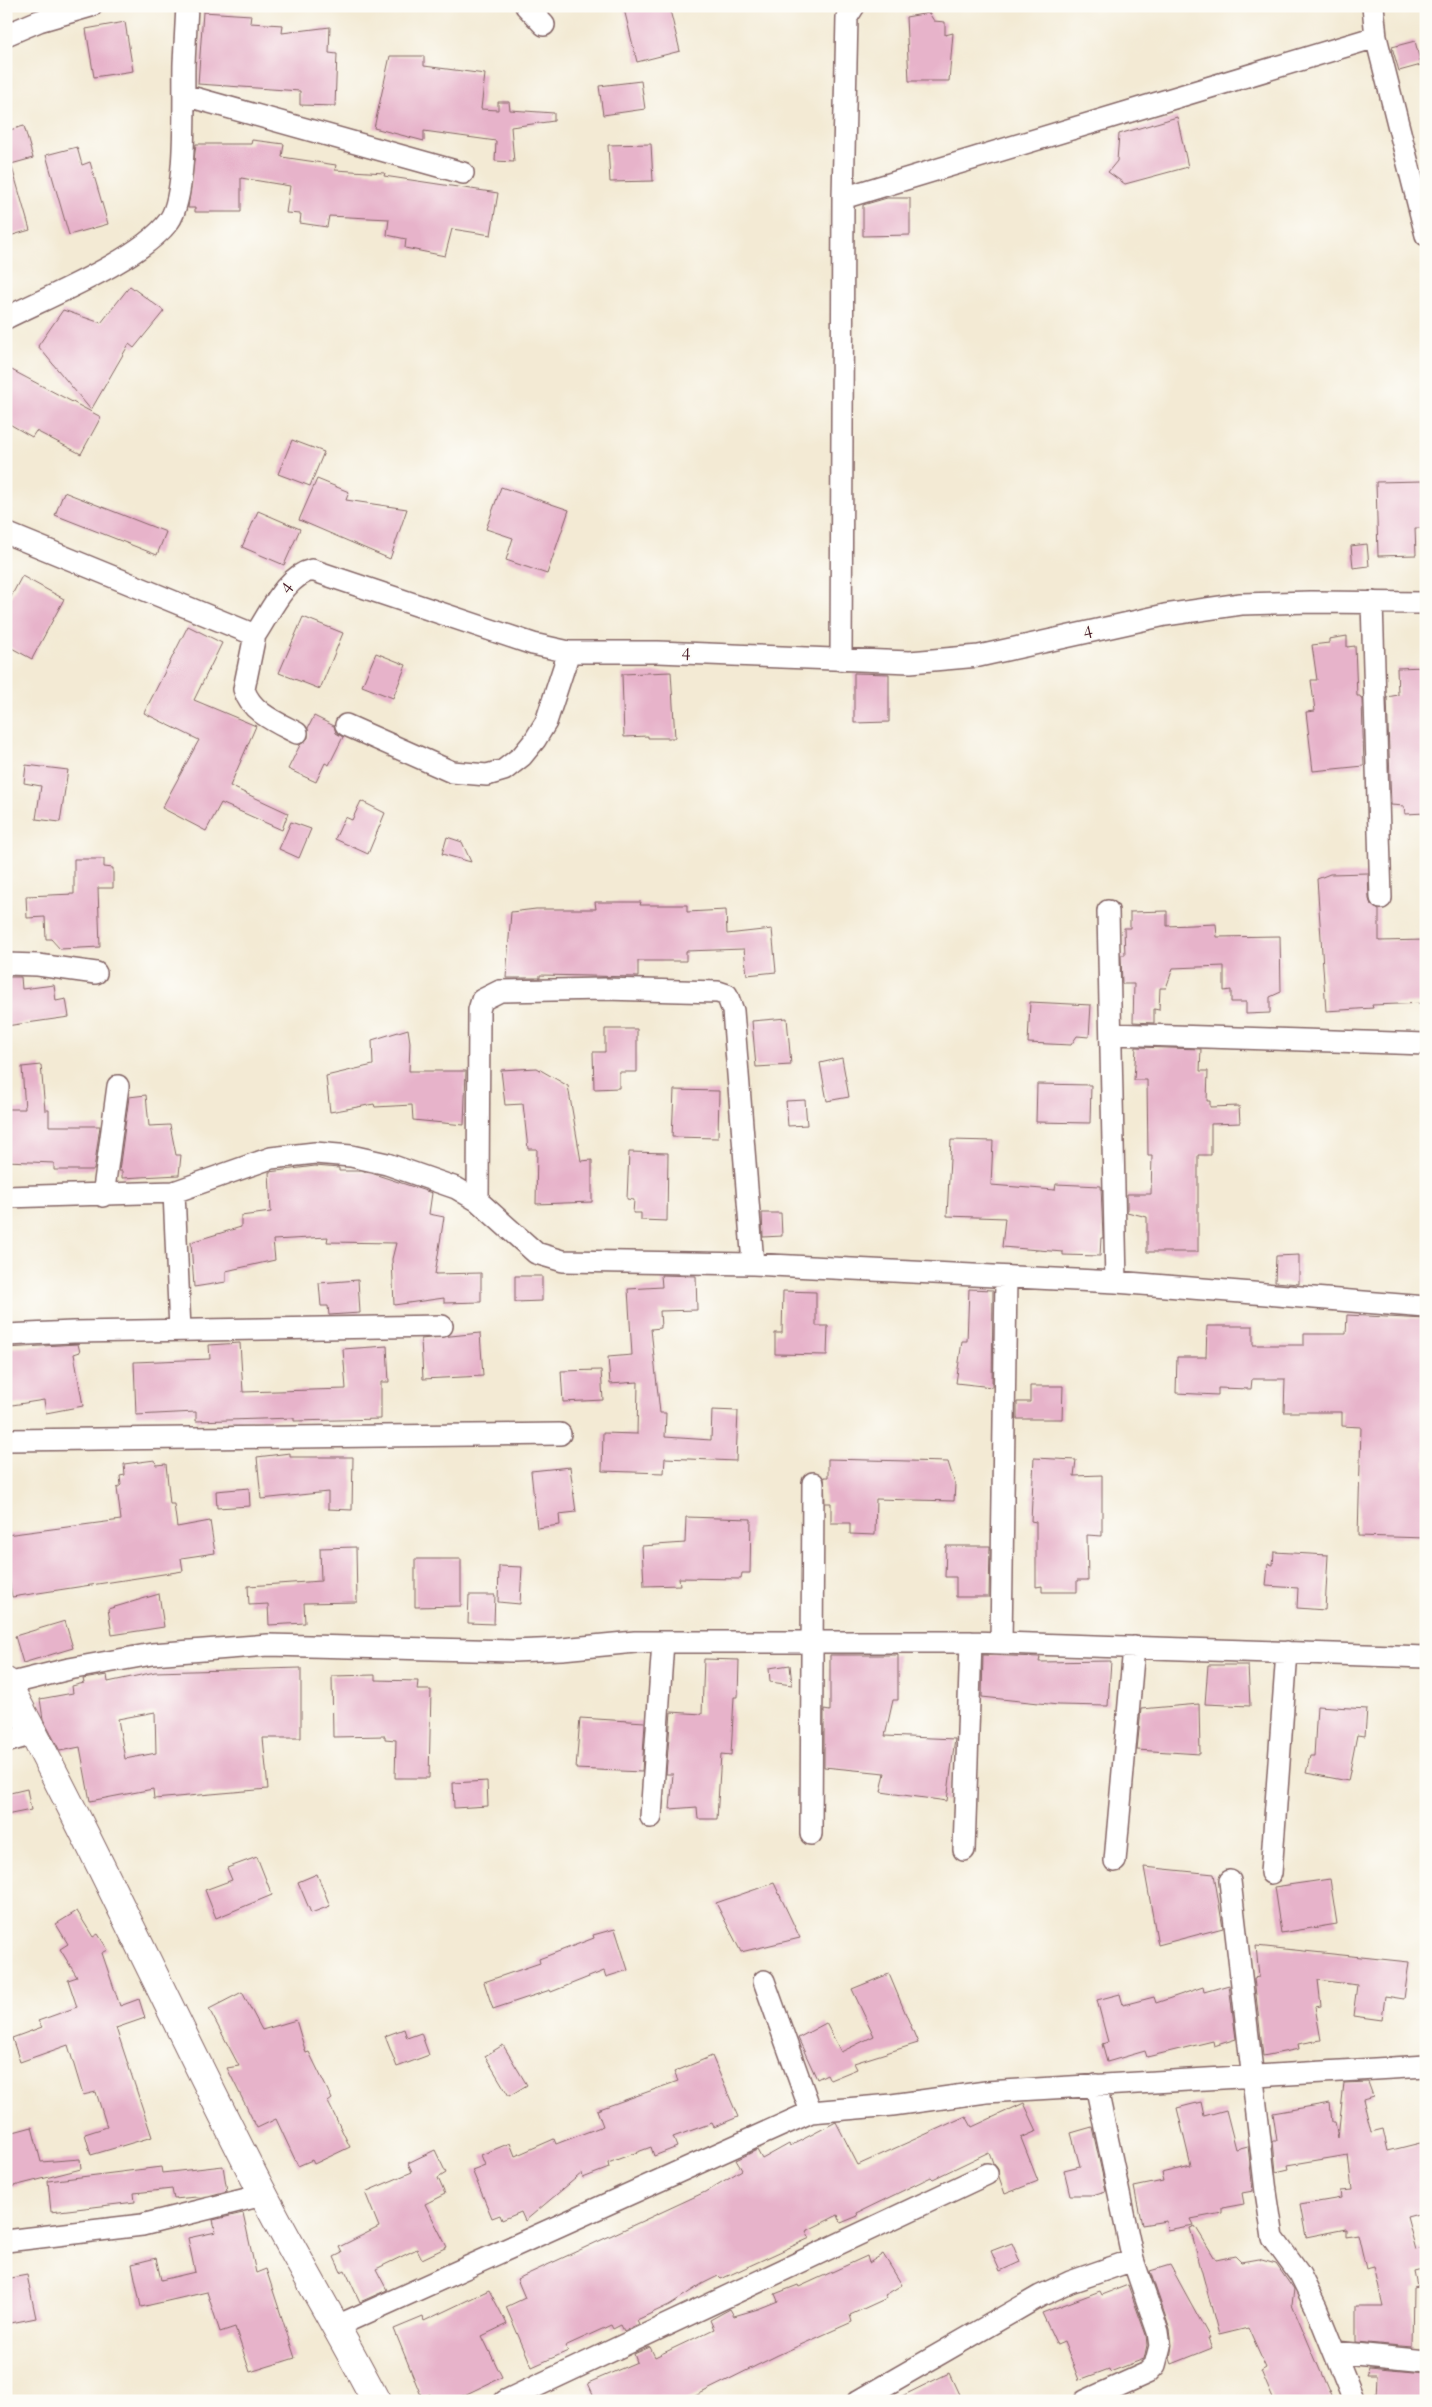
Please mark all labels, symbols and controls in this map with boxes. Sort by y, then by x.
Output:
street label: 4 [275,577,300,600]
street label: 4 [1081,619,1095,646]
street label: 4 [681,642,691,667]

